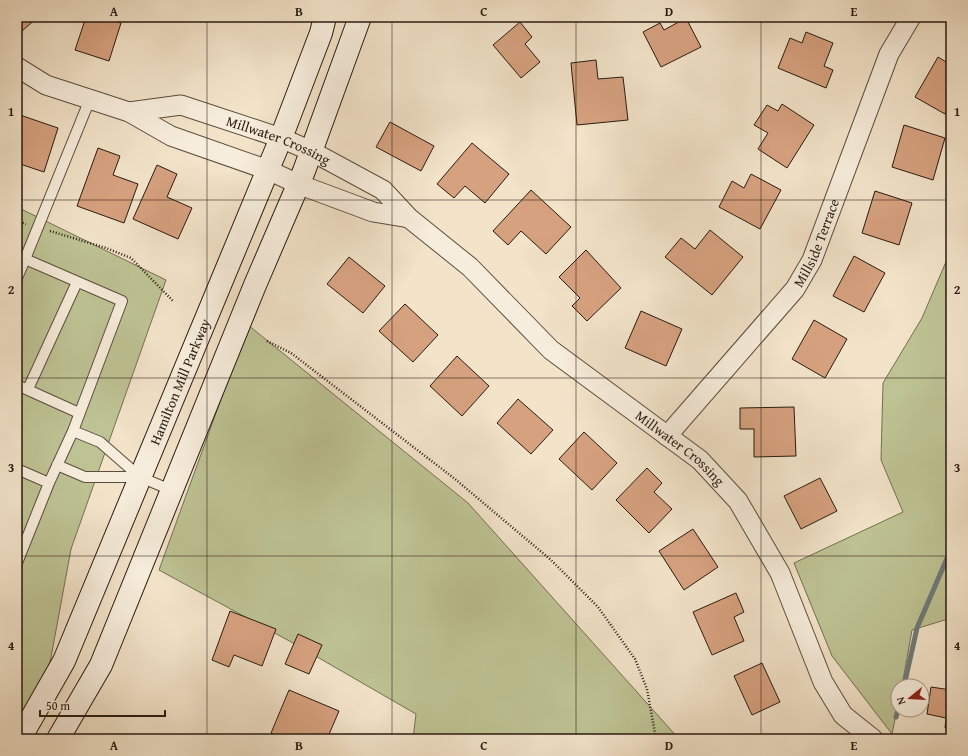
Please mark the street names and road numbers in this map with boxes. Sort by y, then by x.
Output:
street label: Millwater Crossing [224,111,334,170]
street label: Millside Terrace [788,195,844,291]
street label: Hamilton Mill Parkway [145,316,215,448]
street label: Millwater Crossing [631,406,729,490]

